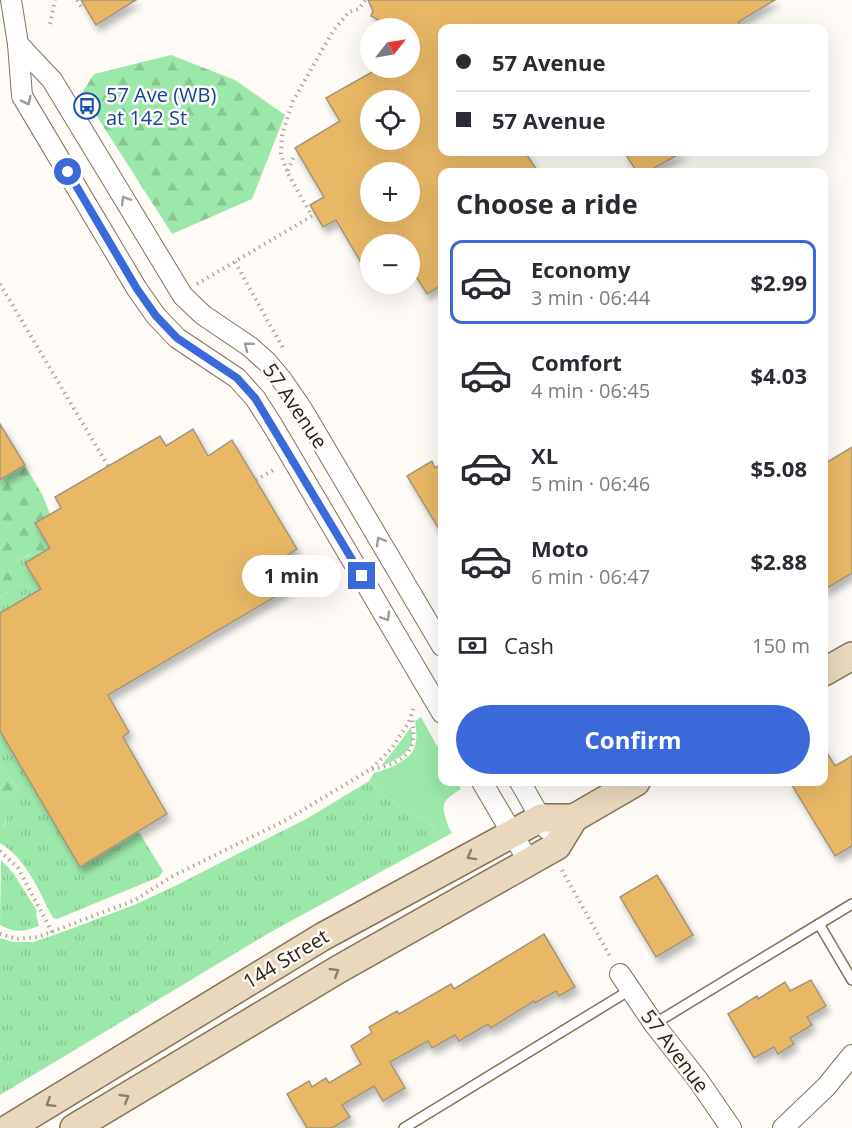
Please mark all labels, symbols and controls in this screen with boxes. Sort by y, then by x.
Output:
north arrow [360,18,420,78]
map controls [360,18,420,294]
text: 57 Avenue [492,47,605,77]
place label: 57 Ave (WB) at 142 St [106,81,216,131]
button: locate [360,90,420,150]
bus stop icon: 57 Ave (WB) at 142 St [72,91,102,121]
one-way arrow [19,95,31,106]
text: 57 Avenue [492,105,605,135]
route start [54,158,81,185]
button: + [360,162,420,222]
text: Choose a ride [456,185,638,222]
one-way arrow [120,196,132,206]
button: − [360,234,420,294]
text: Economy [531,254,630,284]
icon: car [459,255,513,309]
text: $2.99 [750,267,807,297]
text: 3 min · 06:44 [531,284,650,311]
one-way arrow [244,343,255,354]
text: Comfort [531,347,622,377]
icon: car [459,348,513,402]
street label: 57 Avenue [257,358,334,454]
text: $4.03 [750,360,807,390]
text: 4 min · 06:45 [531,377,650,404]
text: XL [531,440,558,470]
icon: car [459,441,513,495]
text: $5.08 [750,453,807,483]
text: 5 min · 06:46 [531,470,650,497]
text: Moto [531,533,589,563]
icon: car [459,534,513,588]
one-way arrow [376,537,388,547]
text: $2.88 [750,546,807,576]
callout: 1 min [242,555,341,597]
text: 1 min [264,562,319,589]
route end [348,562,375,589]
text: 6 min · 06:47 [531,563,650,590]
one-way arrow [379,611,391,621]
icon: cash [456,629,489,662]
text: Cash [504,630,554,660]
text: 150 m [752,632,810,659]
button: Confirm [456,705,810,774]
one-way arrow [467,849,477,860]
street label: 144 Street [238,922,334,995]
one-way arrow [329,968,339,979]
street label: 57 Avenue [635,1004,716,1098]
one-way arrow [119,1094,129,1105]
one-way arrow [46,1095,57,1106]

